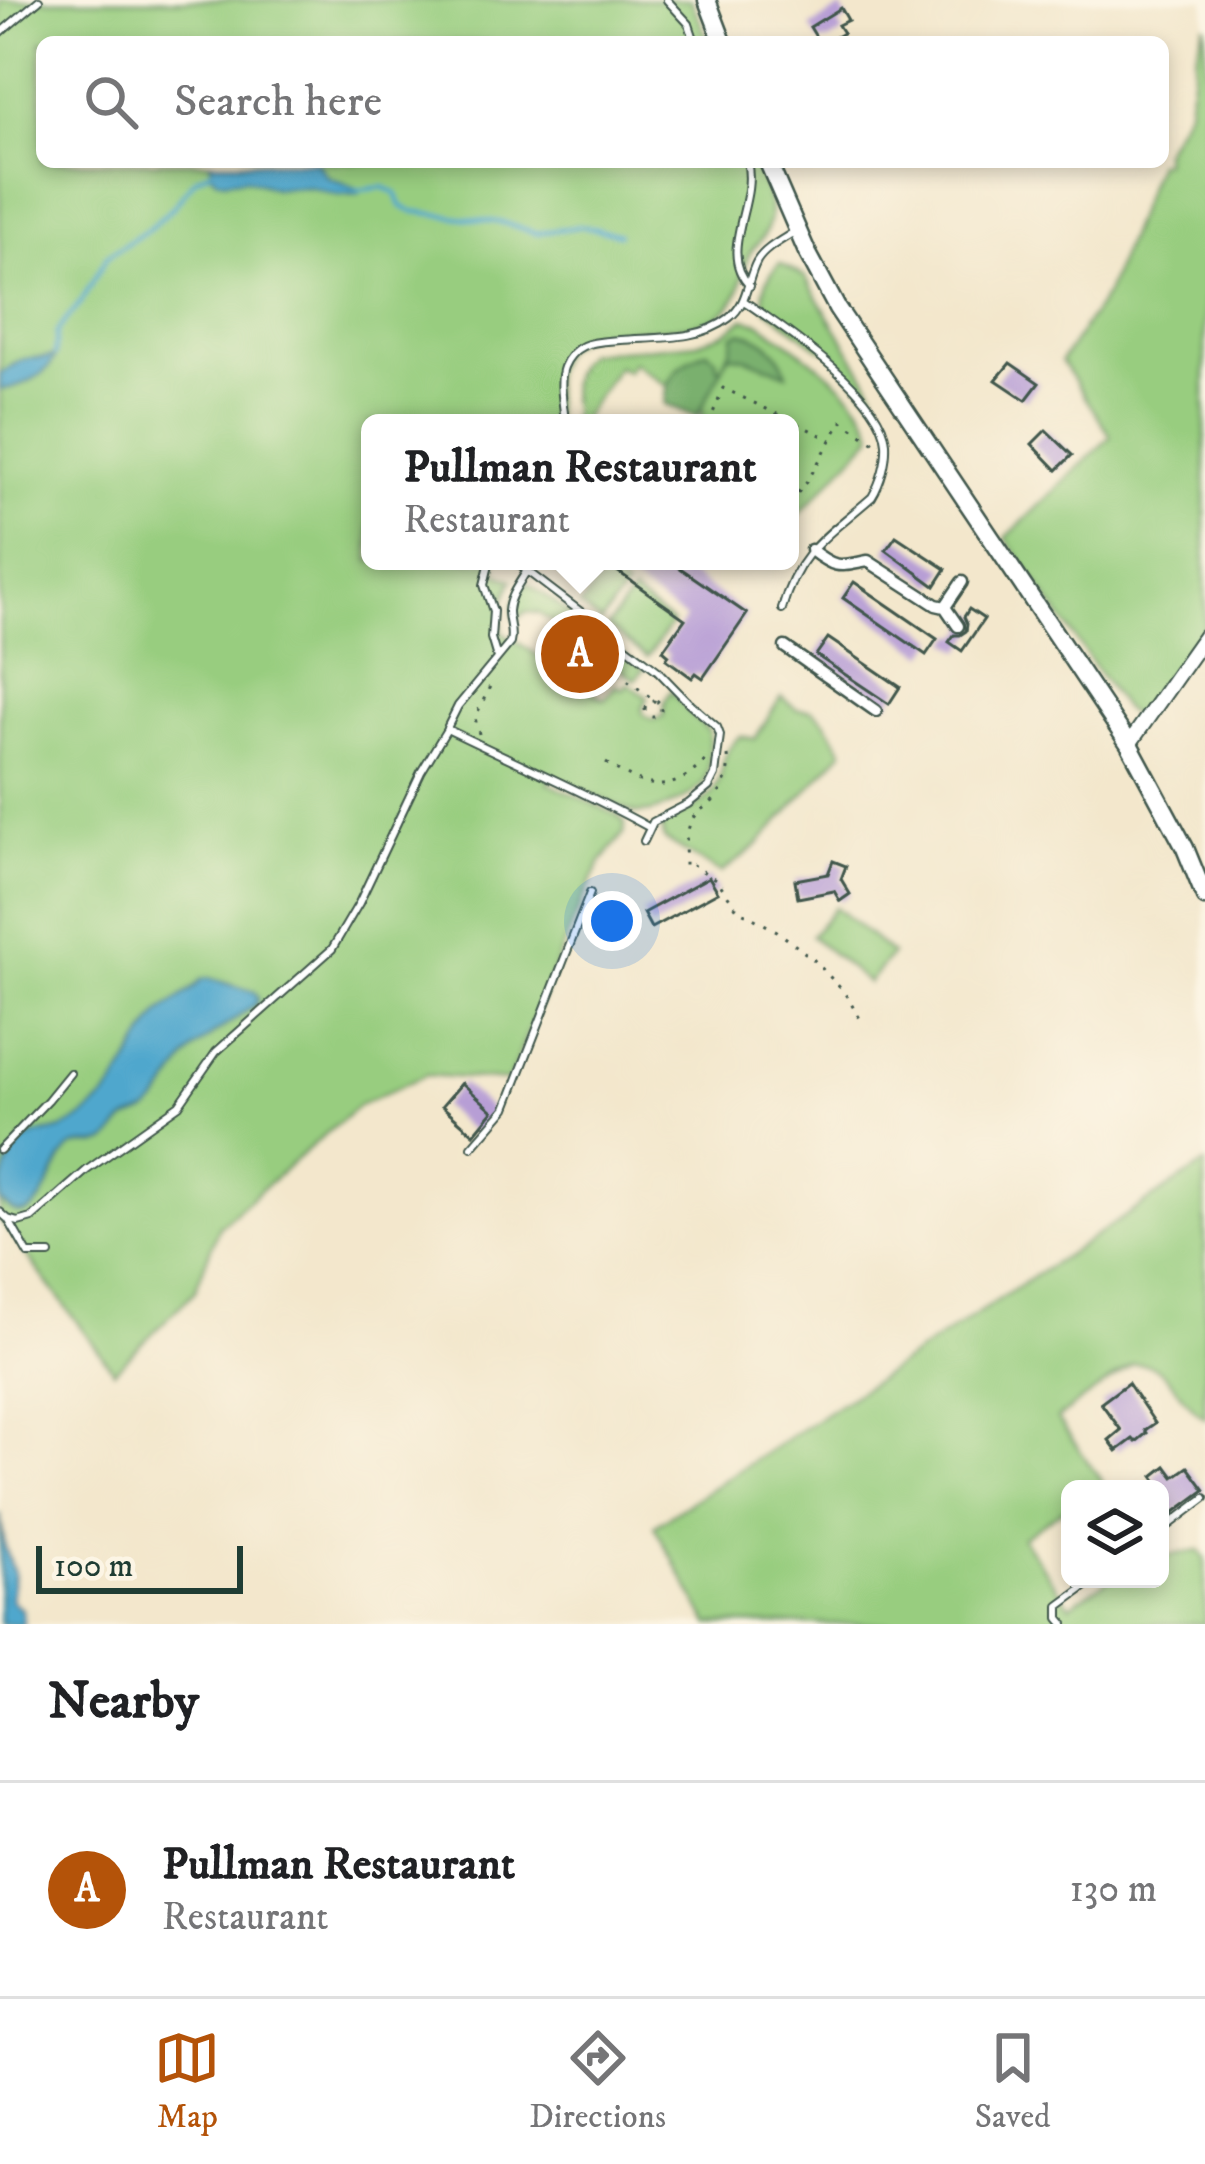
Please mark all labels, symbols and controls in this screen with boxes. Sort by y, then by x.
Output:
search box [36,36,1169,168]
icon: search [78,69,144,135]
text: Search here [174,74,382,130]
popup [361,414,799,570]
text: Pullman Restaurant [403,440,757,496]
text: Restaurant [403,496,570,545]
pin: A [541,609,619,699]
your location [582,891,642,951]
map controls [1061,1480,1169,1588]
button: layers [1061,1480,1169,1588]
scale bar [36,1540,243,1593]
text: 100 m [54,1546,133,1587]
text: Nearby [48,1670,199,1734]
text: Pullman Restaurant [162,1837,515,1893]
text: A [75,1865,99,1914]
text: 130 m [1069,1865,1157,1914]
text: Restaurant [162,1893,329,1942]
tab: Map [154,2025,220,2138]
tab: Directions [529,2025,666,2138]
tab: Saved [975,2025,1051,2138]

